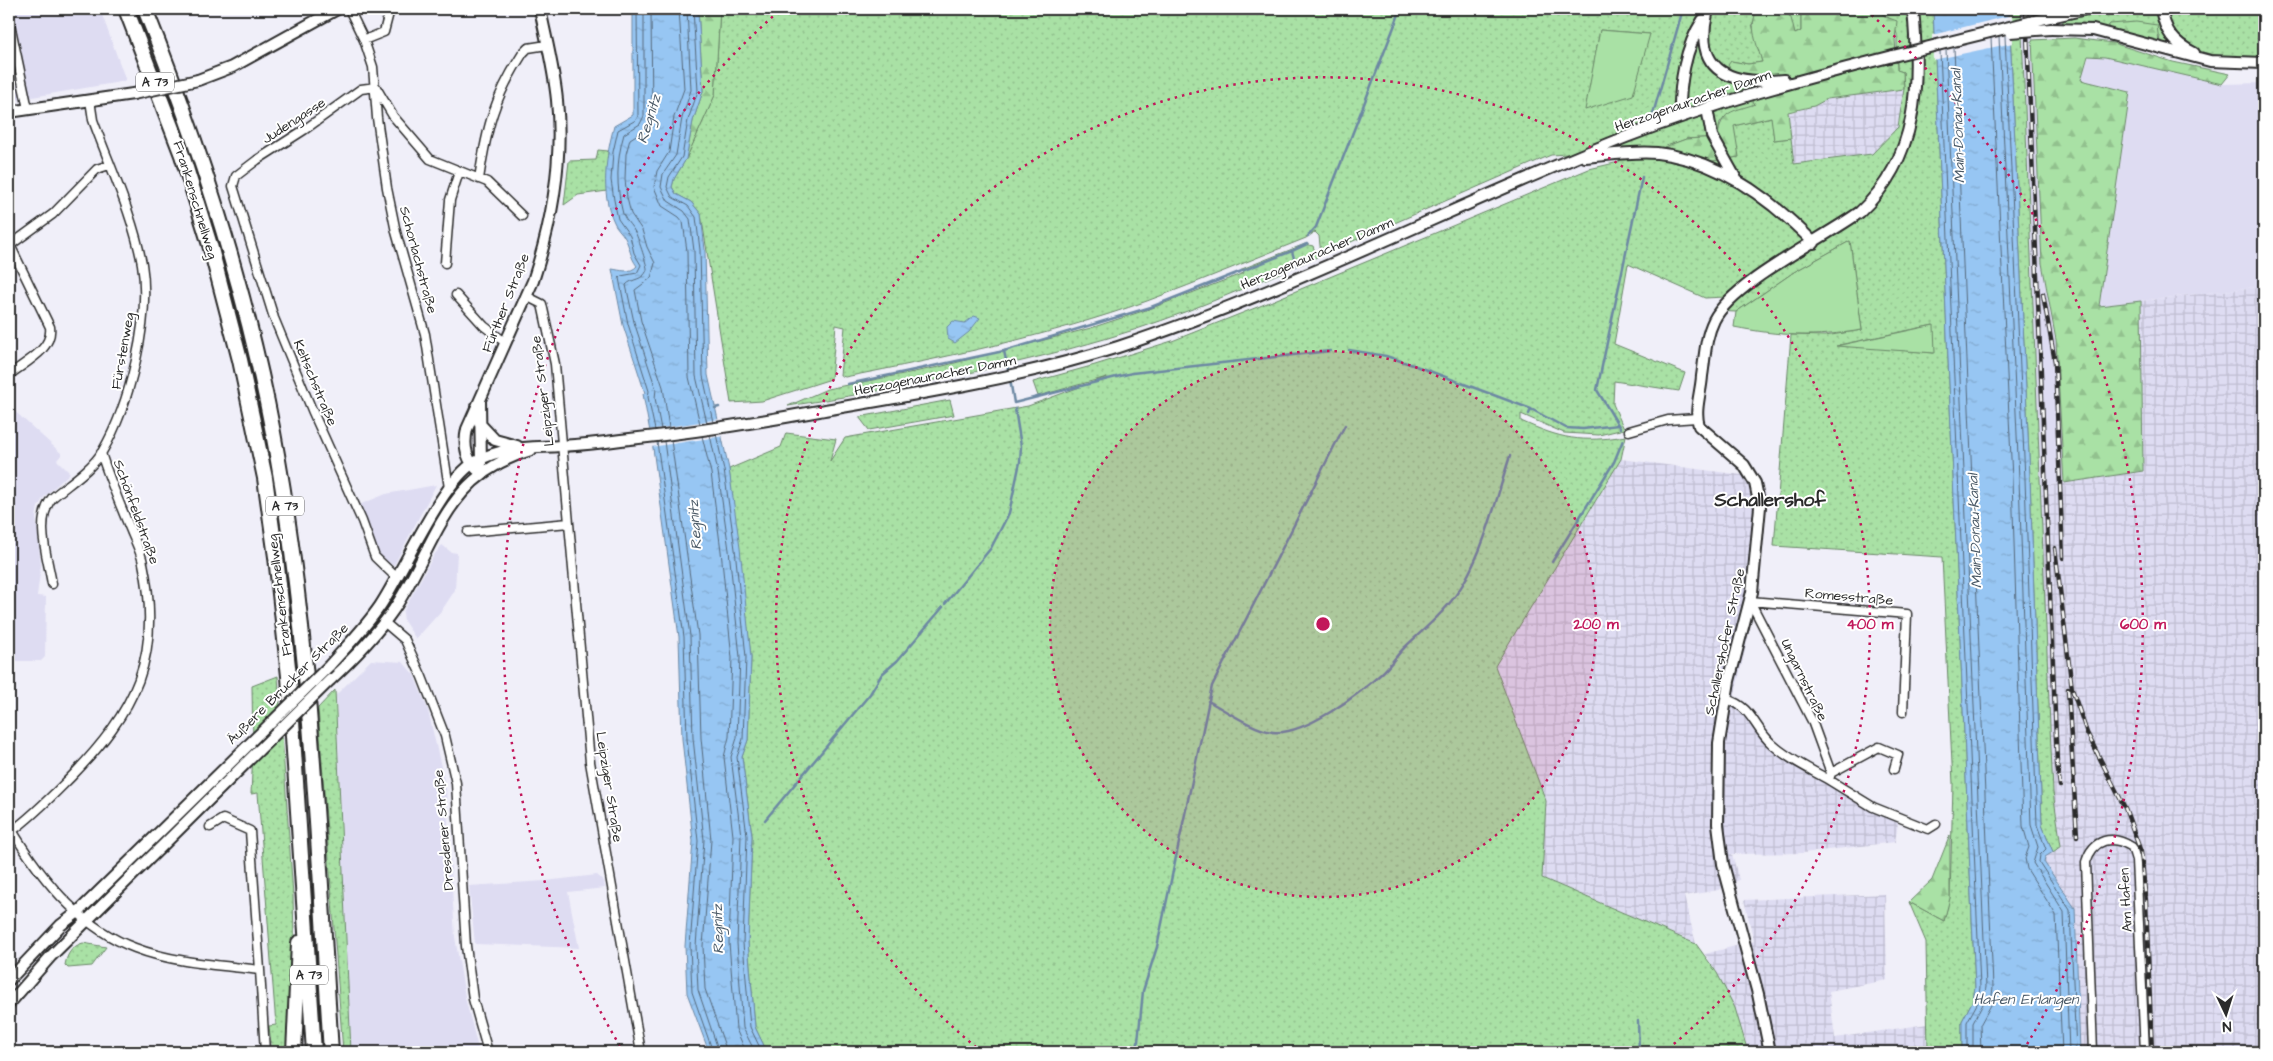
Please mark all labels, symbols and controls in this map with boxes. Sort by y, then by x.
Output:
street label: Herzogenauracher Damm [1612,65,1774,137]
water label: Main-Donau-Kanal [1945,67,1970,183]
road number: A 73 [136,72,174,91]
water label: Regnitz [632,91,668,146]
street label: Judengasse [258,93,330,149]
street label: Frankenschnellweg [168,138,222,262]
street label: Schorlachstraße [394,204,442,316]
street label: Herzogenauracher Damm [1238,213,1397,295]
street label: Fürther Straße [477,250,535,355]
street label: Fürstenweg [106,311,140,391]
street label: Leipziger Straße [526,334,560,447]
street label: Keltschstraße [288,337,342,430]
street label: Herzogenauracher Damm [853,351,1018,401]
street label: Schönfeldstraße [108,457,164,567]
water label: Main-Donau-Kanal [1962,472,1987,588]
district label: Schallershof [1714,487,1826,514]
road number: A 73 [266,496,304,516]
water label: Regnitz [683,498,708,551]
street label: Frankenschnellweg [263,533,297,657]
street label: Schallershofer Straße [1700,566,1750,717]
street label: Romesstraße [1804,583,1894,611]
text: 200 m [1572,614,1619,635]
text: 400 m [1847,614,1894,635]
text: 600 m [2120,614,2166,635]
centre of rings [1314,615,1332,633]
street label: Äußere Brucker Straße [223,618,354,749]
street label: Ungarnstraße [1776,636,1833,725]
street label: Leipziger Straße [590,730,628,844]
street label: Dresdener Straße [429,768,459,891]
street label: Am Hafen [2114,868,2138,932]
water label: Regnitz [707,902,730,954]
road number: A 73 [290,966,328,984]
north arrow [2200,988,2250,1038]
water label: Hafen Erlangen [1973,989,2080,1011]
text: N [2222,1016,2232,1036]

